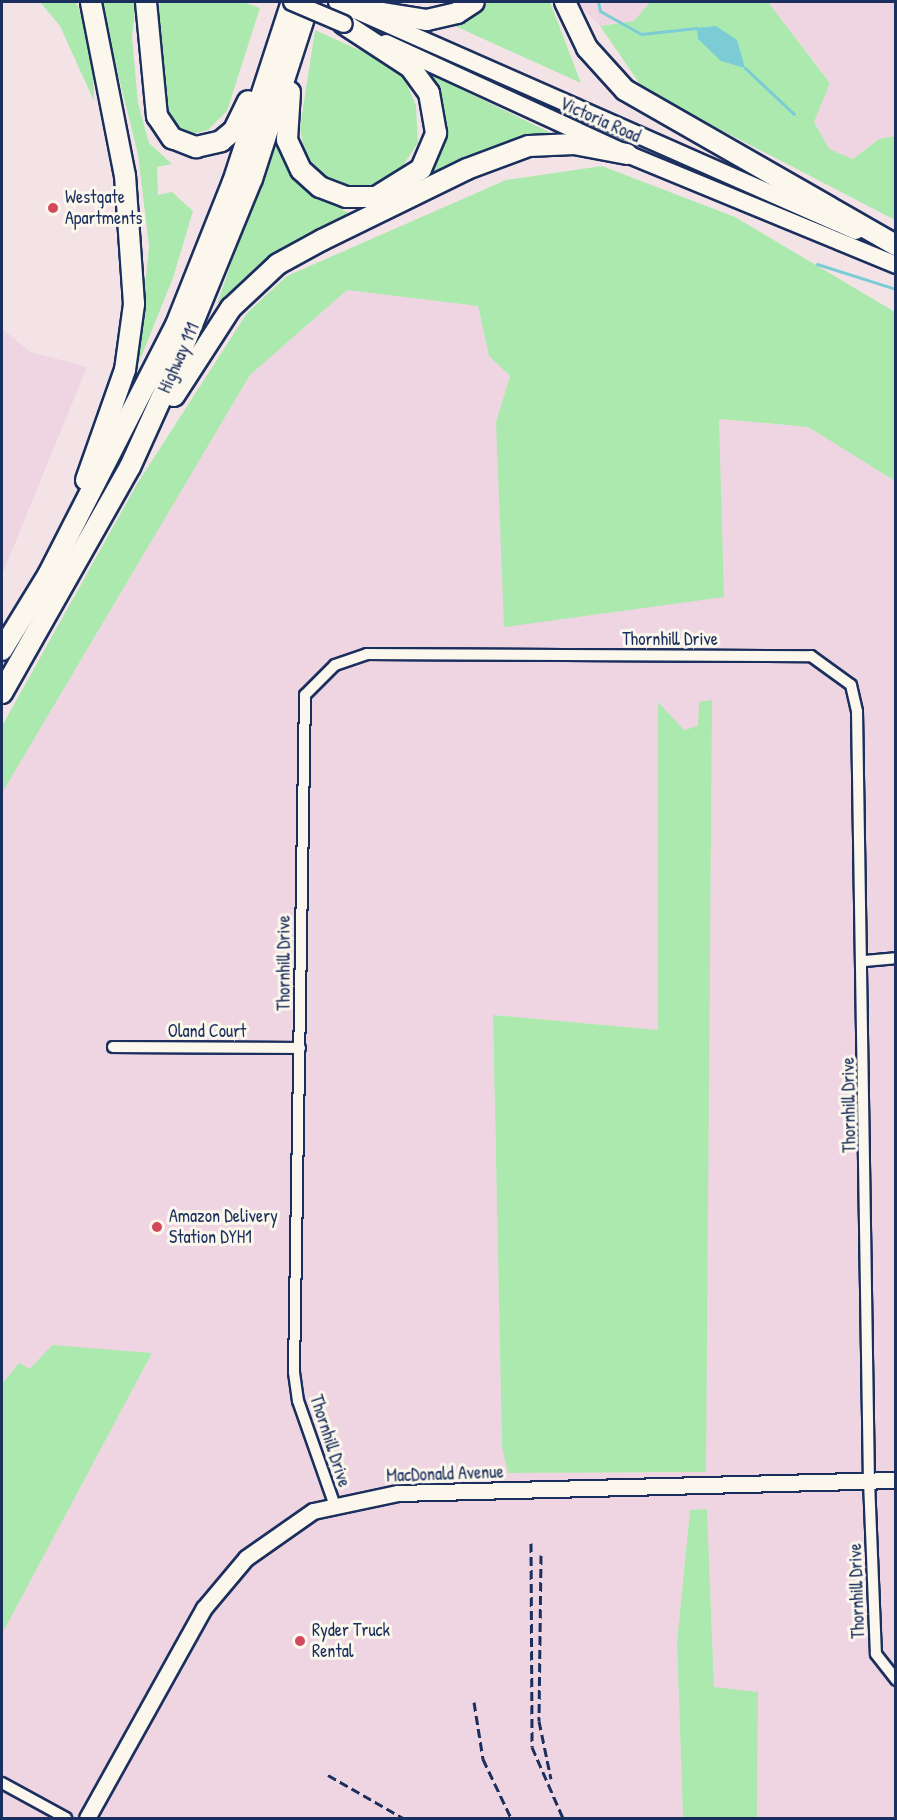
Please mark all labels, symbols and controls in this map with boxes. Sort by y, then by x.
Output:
street label: Victoria Road [556,93,644,147]
place label: Westgate Apartments [65,187,142,230]
marker: Westgate Apartments [46,201,60,215]
street label: Highway 111 [154,319,204,397]
street label: Thornhill Drive [622,628,718,650]
street label: Thornhill Drive [273,915,295,1011]
street label: Oland Court [168,1020,246,1042]
street label: Thornhill Drive [837,1057,861,1153]
place label: Amazon Delivery Station DYH1 [169,1206,278,1248]
marker: Amazon Delivery Station DYH1 [150,1220,164,1234]
street label: Thornhill Drive [305,1392,355,1490]
street label: MacDonald Avenue [386,1461,504,1487]
street label: Thornhill Drive [845,1543,869,1639]
place label: Ryder Truck Rental [312,1620,390,1662]
marker: Ryder Truck Rental [293,1634,307,1648]

